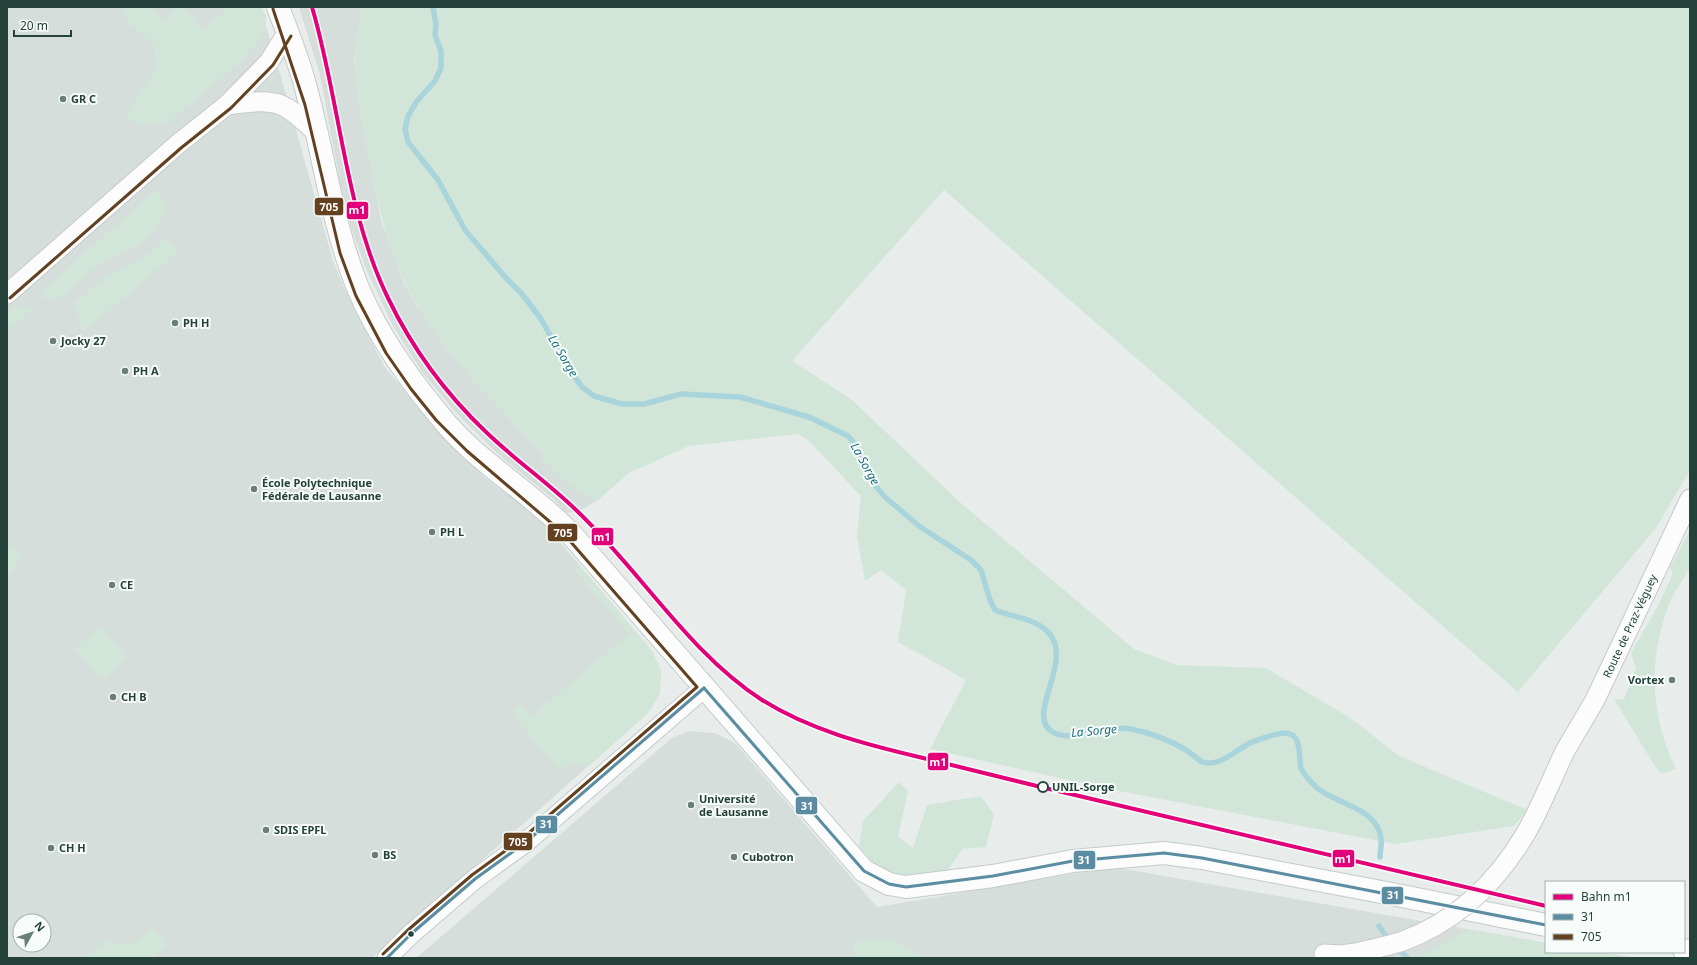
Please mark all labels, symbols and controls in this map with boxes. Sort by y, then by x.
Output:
scale bar [14,12,71,38]
text: 20 m [20,17,48,34]
place label: GR C [71,91,96,106]
marker: GR C [58,94,68,104]
line badge: 705 [314,197,344,216]
text: 705 [320,199,338,214]
line badge: m1 [346,201,369,220]
text: m1 [348,202,366,217]
place label: PH H [183,315,210,330]
marker: PH H [170,318,180,328]
water label: La Sorge [544,332,583,380]
place label: Jocky 27 [60,333,106,348]
marker: Jocky 27 [48,336,58,346]
place label: PH A [133,363,159,378]
marker: PH A [120,366,130,376]
water label: La Sorge [847,439,884,488]
place label: École Polytechnique Fédérale de Lausanne [262,475,382,503]
marker: École Polytechnique Fédérale de Lausanne [249,484,259,494]
line badge: 705 [547,523,578,542]
place label: PH L [440,524,464,539]
text: 705 [554,525,572,540]
marker: PH L [427,527,437,537]
line badge: m1 [591,527,614,546]
text: m1 [593,529,611,544]
street label: Route de Praz-Véguey [1599,571,1660,680]
place label: CE [120,577,133,592]
marker: CE [107,580,117,590]
place label: Vortex [1628,672,1665,687]
marker: Vortex [1667,675,1677,685]
place label: CH B [121,689,147,704]
marker: CH B [108,692,118,702]
water label: La Sorge [1070,720,1118,741]
line badge: m1 [927,752,949,771]
text: m1 [929,754,947,769]
place label: UNIL-Sorge [1052,779,1115,794]
marker: UNIL-Sorge [1037,781,1049,793]
place label: Université de Lausanne [699,791,769,819]
line badge: 31 [795,796,818,815]
text: 31 [801,798,813,813]
marker: Université de Lausanne [686,800,696,810]
line badge: 31 [535,815,558,834]
text: 31 [540,816,552,831]
place label: SDIS EPFL [274,822,327,837]
marker: SDIS EPFL [261,825,271,835]
line badge: 705 [503,832,533,851]
text: 705 [509,834,527,849]
place label: CH H [59,840,86,855]
marker: CH H [46,843,56,853]
place label: BS [383,847,396,862]
place label: Cubotron [742,849,794,864]
line badge: m1 [1332,849,1355,868]
marker: BS [370,850,380,860]
line badge: 31 [1073,850,1096,870]
text: m1 [1334,851,1352,866]
marker: Cubotron [729,852,739,862]
text: 31 [1078,852,1090,867]
legend [1545,881,1685,953]
line badge: 31 [1381,886,1404,905]
text: 31 [1387,887,1399,902]
text: Bahn m1 [1581,888,1632,905]
text: 31 [1581,908,1595,925]
north arrow [12,913,52,953]
text: N [31,918,49,935]
text: 705 [1581,928,1602,945]
unlabelled marker [406,929,416,939]

